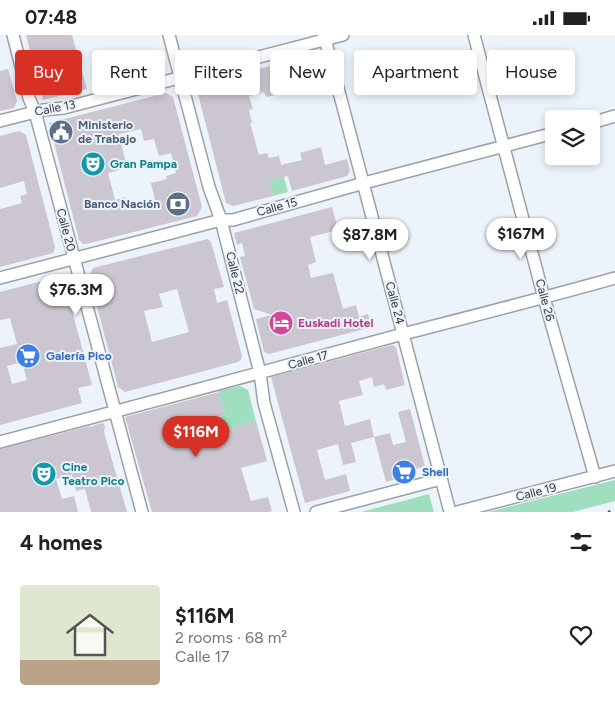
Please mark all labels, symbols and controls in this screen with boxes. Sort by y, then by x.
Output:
text: 07:48 [25,6,77,29]
chip: Buy [15,50,82,95]
chip: Rent [92,50,165,95]
chip: Filters [175,50,260,95]
chip: New [270,50,344,95]
chip: Apartment [354,50,477,95]
chip: House [487,50,575,95]
street label: Calle 13 [34,97,76,119]
map controls [545,110,600,165]
button: layers [545,110,600,165]
place label: Ministerio de Trabajo [78,118,136,146]
public building icon: Ministerio de Trabajo [48,119,74,145]
theatre icon: Gran Pampa [80,151,106,177]
place label: Gran Pampa [110,157,177,171]
bank icon: Banco Nación [165,191,191,217]
street label: Calle 15 [255,195,299,219]
place label: Banco Nación [84,197,160,211]
street label: Calle 20 [54,207,79,253]
pin: $167M [486,217,556,260]
pin: $87.8M [329,219,411,261]
text: $167M [497,224,545,243]
text: $87.8M [342,225,398,244]
street label: Calle 22 [223,250,247,296]
pin: $76.3M [35,273,117,316]
street label: Calle 26 [533,277,557,323]
text: $76.3M [49,280,103,299]
street label: Calle 24 [383,280,408,326]
hotel icon: Euskadi Hotel [268,310,294,336]
place label: Euskadi Hotel [298,316,373,330]
supermarket icon: Galería Pico [15,343,41,369]
street label: Calle 17 [286,348,330,372]
place label: Galería Pico [46,349,112,363]
pin: $116M [161,415,231,458]
text: $116M [173,422,219,441]
supermarket icon: Shell [391,459,417,485]
place label: Cine Teatro Pico [62,460,124,488]
theatre icon: Cine Teatro Pico [31,461,57,487]
place label: Shell [422,465,449,479]
street label: Calle 19 [514,480,558,504]
icon: filters [567,528,595,556]
text: 4 homes [20,530,102,555]
text: $116M [175,603,235,628]
icon: home [60,605,120,665]
icon: heart [567,621,595,649]
text: 2 rooms · 68 m² [175,628,287,647]
text: Calle 17 [175,647,230,666]

